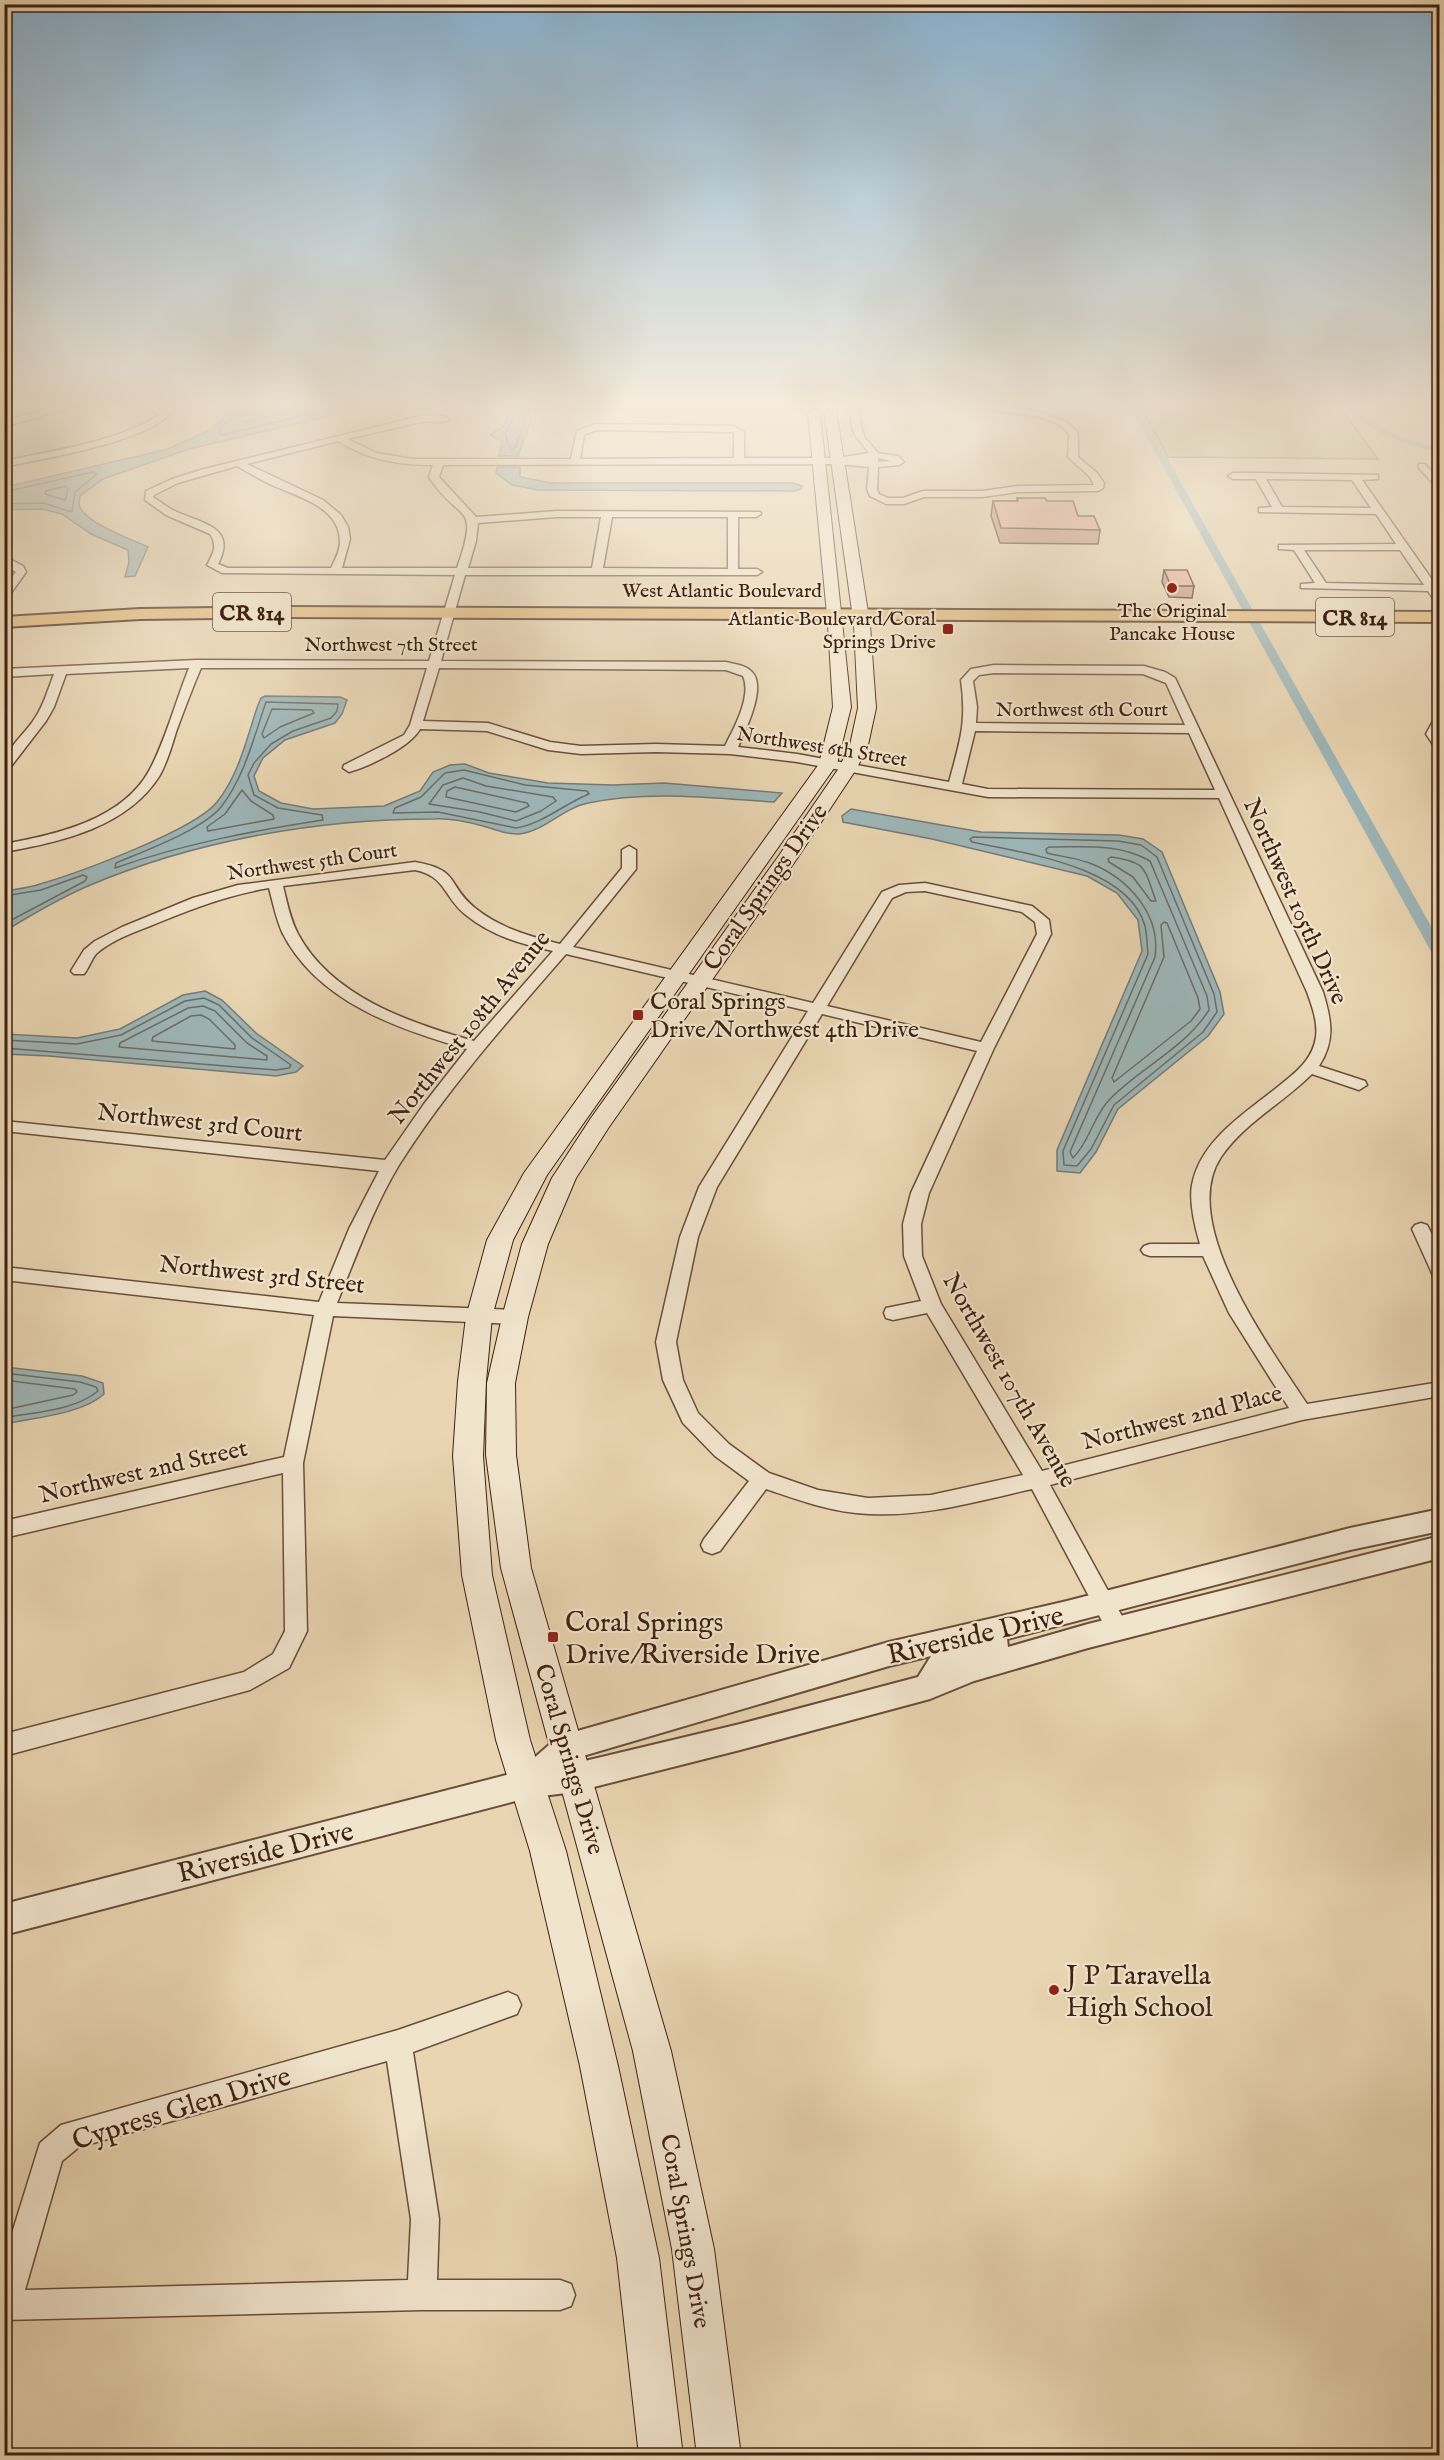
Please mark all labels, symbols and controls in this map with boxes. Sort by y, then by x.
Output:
street label: West Atlantic Boulevard [622,579,822,604]
marker: The Original Pancake House [1165,581,1179,595]
road number: CR 814 [213,593,291,631]
road number: CR 814 [1316,598,1394,636]
place label: The Original Pancake House [1109,599,1235,647]
place label: Atlantic Boulevard/Coral Springs Drive [727,607,937,655]
marker: Atlantic Boulevard/Coral Springs Drive [941,622,955,636]
street label: Northwest 7th Street [304,633,478,658]
street label: Northwest 6th Court [996,698,1168,723]
street label: Northwest 6th Street [735,722,909,773]
street label: Northwest 105th Drive [1235,794,1354,1010]
street label: Coral Springs Drive [697,798,835,977]
street label: Northwest 5th Court [226,838,399,887]
street label: Northwest 108th Avenue [382,925,558,1131]
place label: Coral Springs Drive/Northwest 4th Drive [650,987,919,1046]
marker: Coral Springs Drive/Northwest 4th Drive [631,1008,645,1022]
street label: Northwest 3rd Court [96,1097,304,1150]
street label: Northwest 3rd Street [158,1249,366,1302]
street label: Northwest 107th Avenue [935,1268,1083,1493]
street label: Northwest 2nd Place [1079,1379,1286,1458]
street label: Northwest 2nd Street [36,1433,250,1511]
street label: Riverside Drive [884,1599,1067,1674]
place label: Coral Springs Drive/Riverside Drive [565,1606,820,1673]
marker: Coral Springs Drive/Riverside Drive [546,1630,560,1644]
street label: Coral Springs Drive [527,1661,611,1858]
street label: Riverside Drive [174,1815,357,1892]
place label: J P Taravella High School [1063,1959,1213,2026]
marker: J P Taravella High School [1047,1983,1061,1997]
street label: Cypress Glen Drive [68,2059,295,2159]
street label: Coral Springs Drive [652,2132,717,2331]

